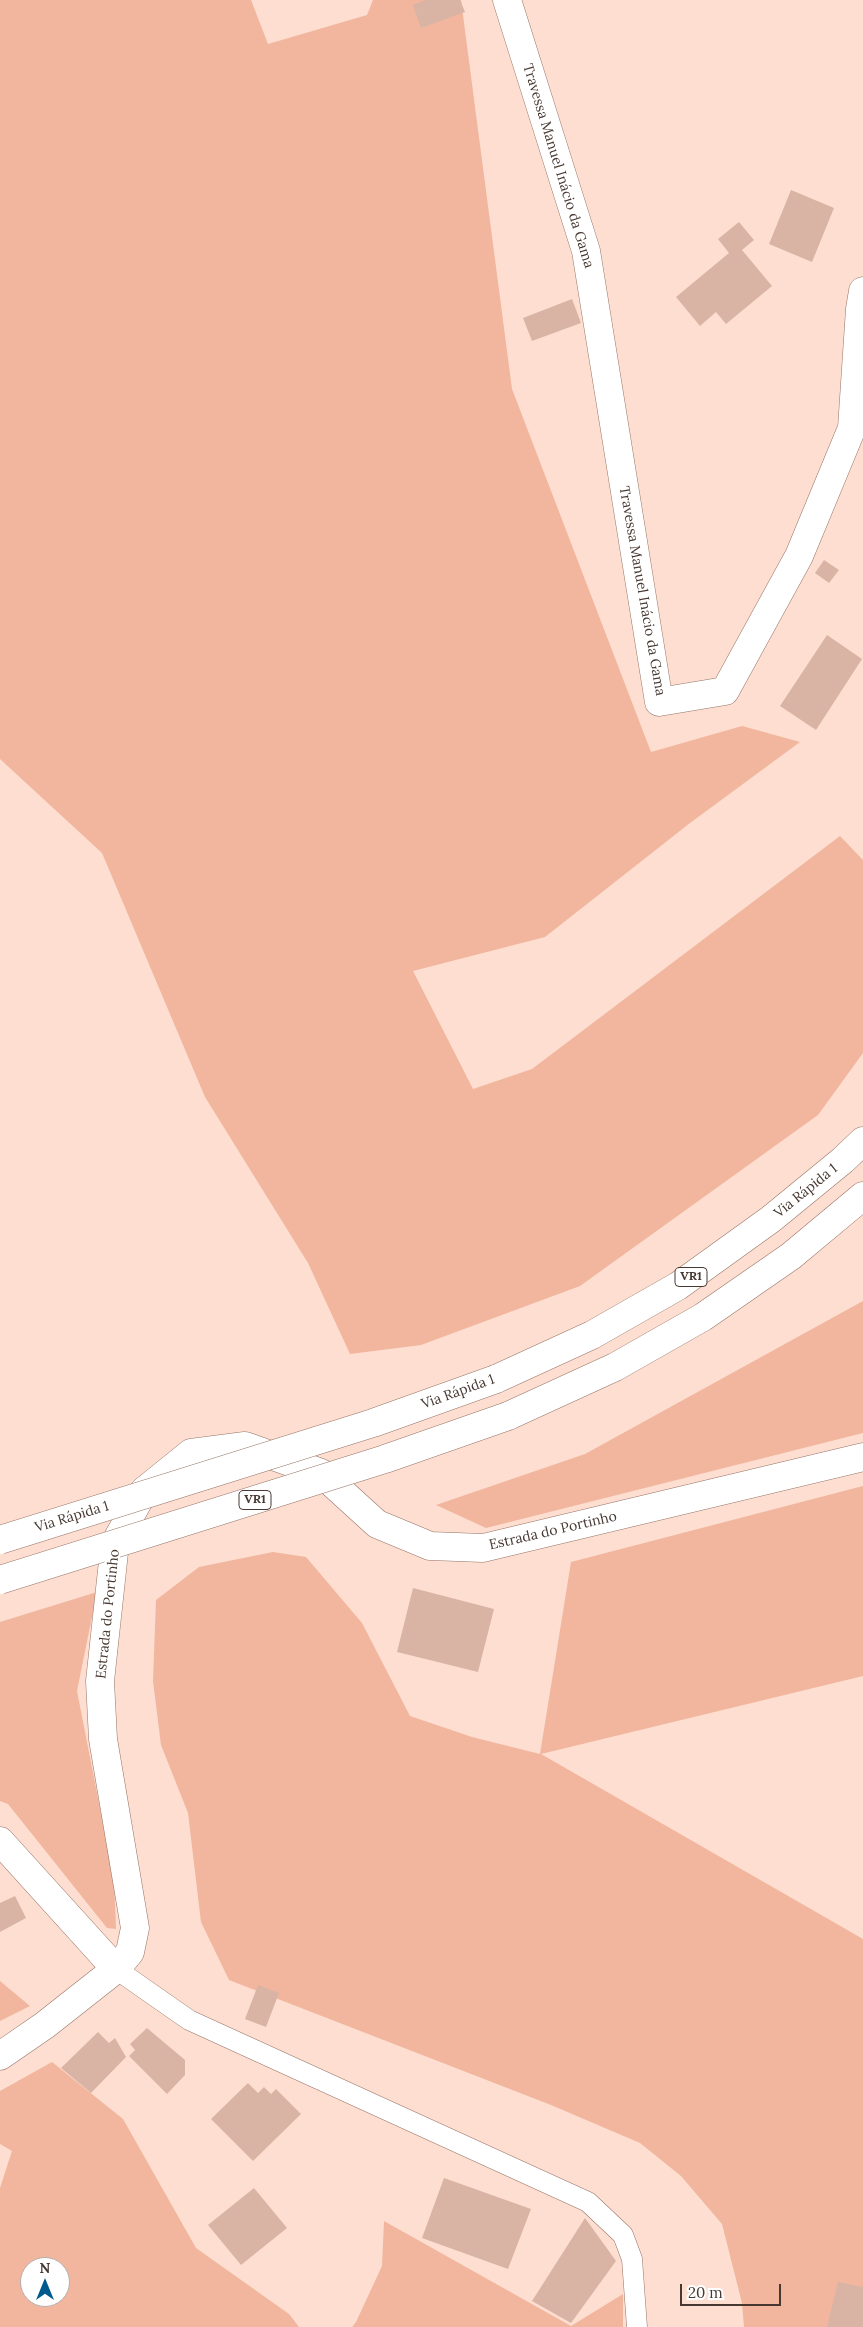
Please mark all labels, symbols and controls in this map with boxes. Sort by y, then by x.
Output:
street label: Travessa Manuel Inácio da Gama [519,62,597,270]
street label: Travessa Manuel Inácio da Gama [615,485,669,697]
street label: Via Rápida 1 [771,1160,841,1222]
road number: VR1 [675,1268,707,1286]
street label: Via Rápida 1 [419,1371,497,1413]
road number: VR1 [239,1490,271,1510]
street label: Via Rápida 1 [33,1498,111,1536]
street label: Estrada do Portinho [488,1508,618,1554]
street label: Estrada do Portinho [93,1548,123,1680]
north arrow [20,2257,70,2307]
text: N [40,2259,50,2277]
scale bar [683,2274,784,2306]
text: 20 m [688,2283,723,2302]

